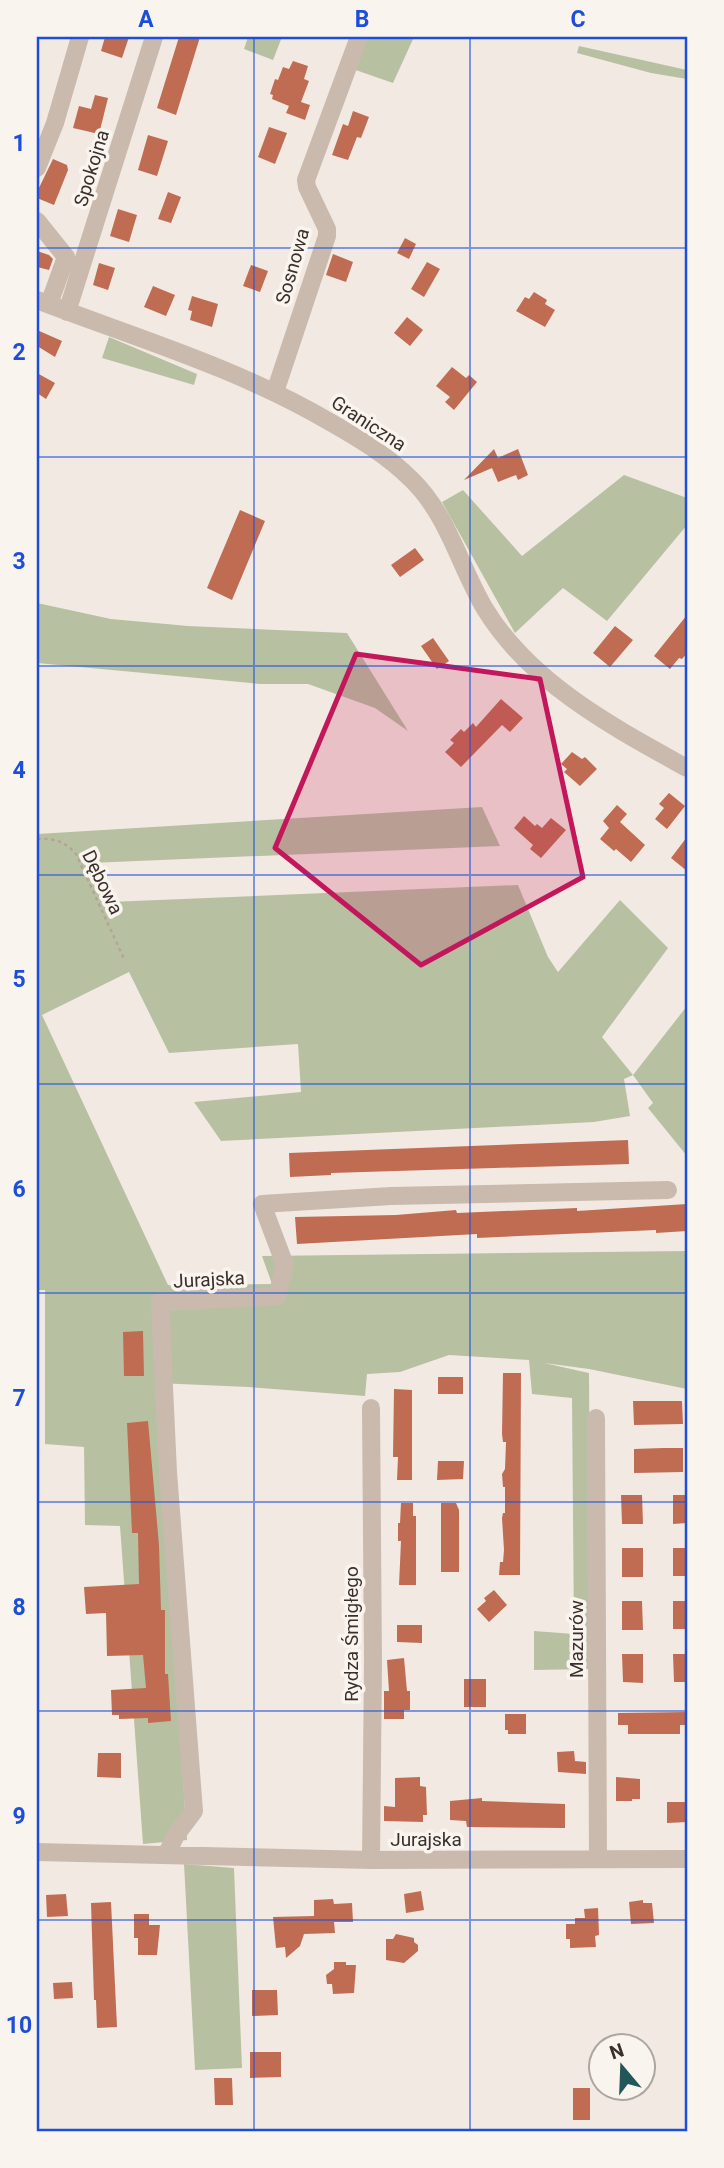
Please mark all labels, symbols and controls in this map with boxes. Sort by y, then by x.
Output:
text: A [138,6,154,33]
text: B [355,6,369,33]
text: C [570,6,586,33]
street label: Spokojna [69,127,114,209]
text: 1 [12,130,26,157]
street label: Sosnowa [271,226,314,307]
text: 2 [12,339,26,366]
street label: Graniczna [327,391,410,456]
text: 3 [12,548,26,575]
text: 4 [12,757,26,784]
street label: Dębowa [77,846,128,918]
text: 5 [12,966,26,993]
text: 6 [12,1176,26,1203]
street label: Jurajska [173,1266,245,1293]
text: 7 [12,1385,26,1412]
street label: Rydza Śmigłego [340,1566,363,1702]
text: 8 [12,1594,26,1621]
street label: Mazurów [565,1600,588,1678]
text: 9 [12,1803,26,1830]
street label: Jurajska [390,1828,462,1851]
text: 10 [6,2012,32,2039]
north arrow [588,2032,658,2102]
text: N [607,2038,627,2064]

